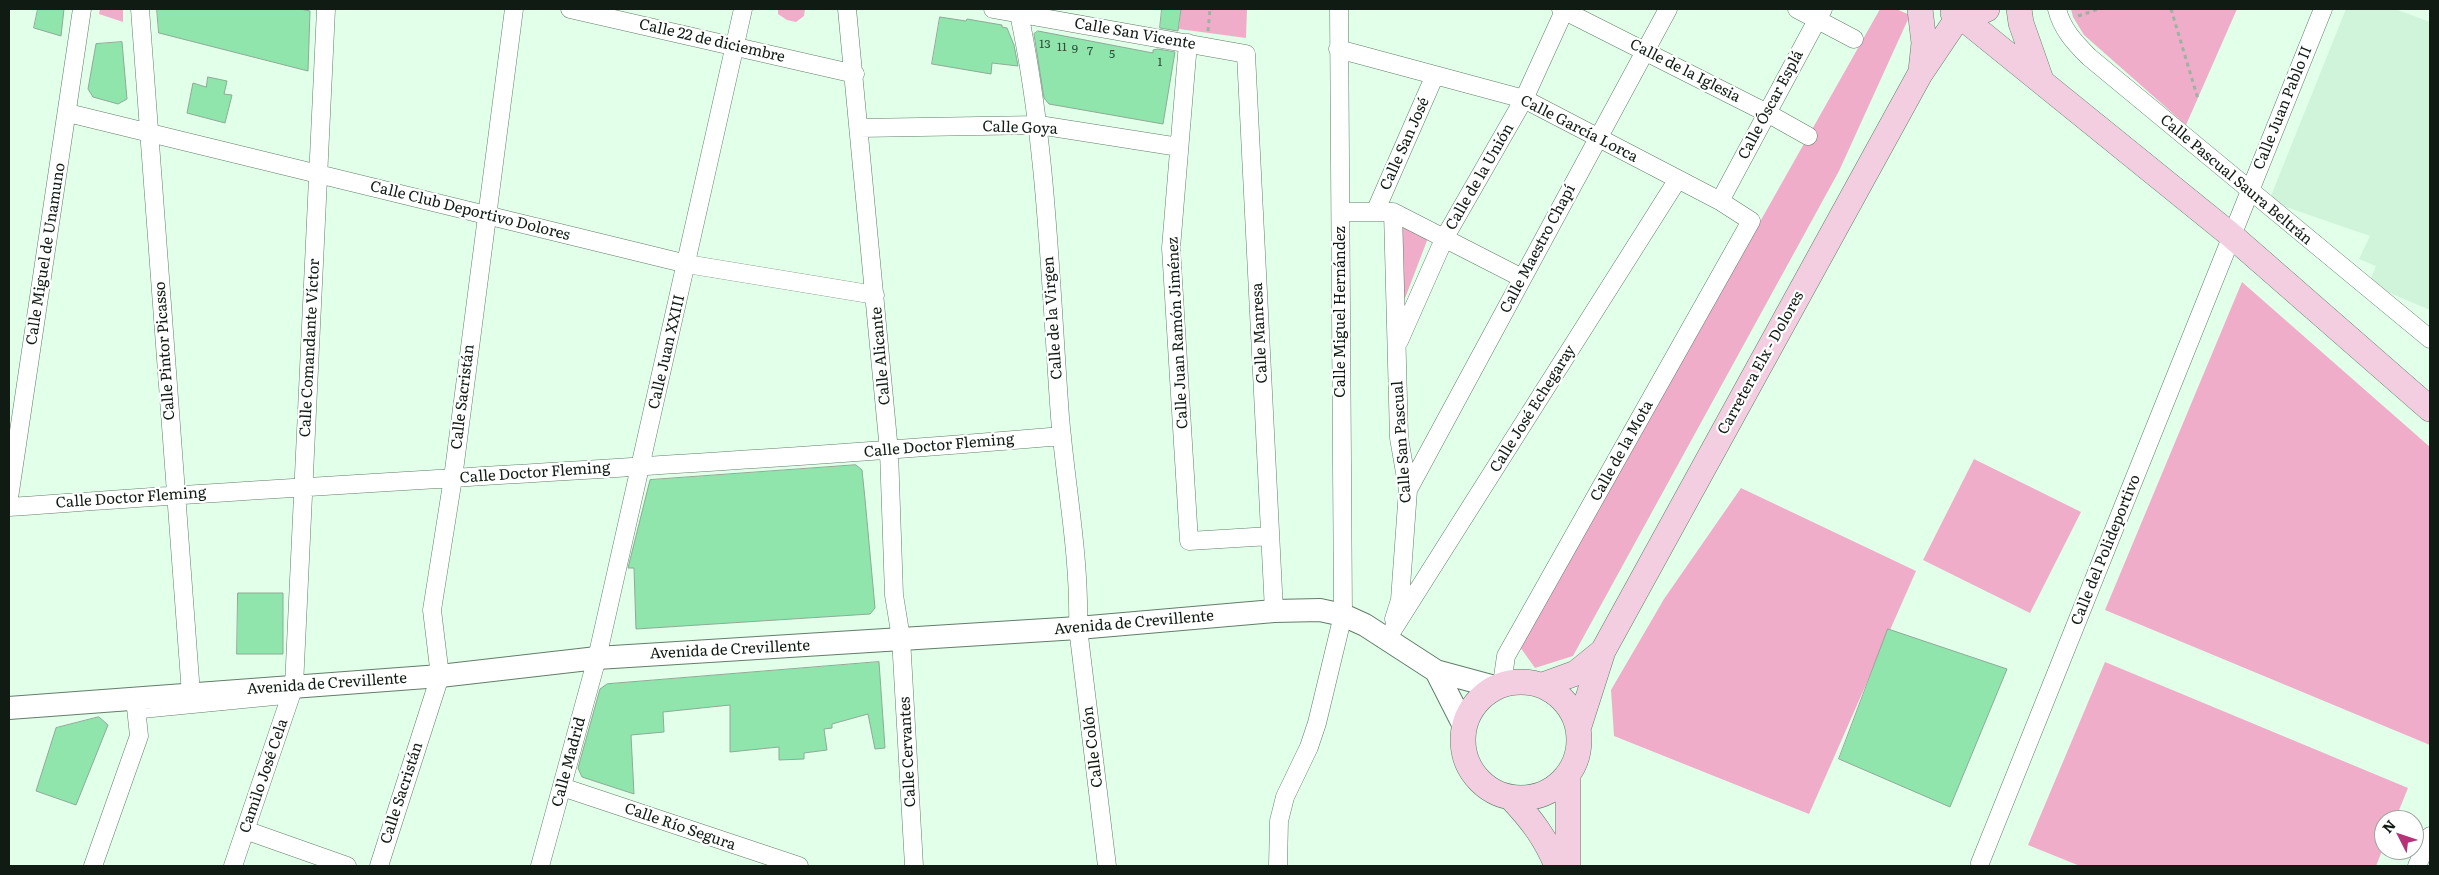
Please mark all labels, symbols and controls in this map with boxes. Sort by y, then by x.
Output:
street label: Calle San Vicente [1073,14,1197,54]
street label: Calle 22 de diciembre [637,15,787,67]
street label: Calle de la Iglesia [1627,35,1743,107]
house number: 13 [1039,37,1051,51]
house number: 11 [1057,40,1067,54]
house number: 9 [1072,42,1078,56]
street label: Calle Juan Pablo II [2250,43,2316,173]
house number: 7 [1087,44,1093,58]
house number: 5 [1109,47,1115,61]
street label: Calle Óscar Esplá [1735,47,1807,163]
house number: 1 [1158,55,1162,69]
street label: Calle García Lorca [1517,92,1641,166]
street label: Calle San José [1377,95,1433,193]
street label: Calle Pascual Saura Beltrán [2156,111,2316,249]
street label: Calle Goya [982,118,1058,138]
street label: Calle de la Unión [1442,120,1518,234]
street label: Calle Miguel de Unamuno [23,162,69,346]
street label: Calle Club Deportivo Dolores [368,177,572,245]
street label: Calle Maestro Chapí [1496,182,1580,316]
street label: Calle Miguel Hernández [1332,226,1350,398]
street label: Calle Juan Ramón Jiménez [1164,237,1192,429]
street label: Calle de la Virgen [1040,256,1066,380]
street label: Calle Comandante Víctor [296,258,324,438]
street label: Calle Pintor Picasso [151,281,179,421]
street label: Calle Manresa [1248,282,1272,384]
street label: Carretera Elx - Dolores [1714,288,1808,438]
street label: Calle Juan XXIII [645,293,689,411]
street label: Calle Alicante [868,306,894,406]
street label: Calle José Echegaray [1486,342,1580,476]
street label: Calle Sacristán [448,343,478,451]
street label: Calle San Pascual [1389,380,1415,504]
street label: Calle de la Mota [1587,398,1657,504]
street label: Calle Doctor Fleming [863,430,1015,462]
street label: Calle Doctor Fleming [459,459,611,487]
street label: Calle del Polideportivo [2068,472,2144,628]
street label: Calle Doctor Fleming [55,484,207,512]
street label: Avenida de Crevillente [1053,607,1215,639]
street label: Avenida de Crevillente [649,637,811,663]
street label: Avenida de Crevillente [246,669,408,699]
street label: Calle Cervantes [896,696,920,808]
street label: Calle Colón [1079,705,1107,789]
street label: Calle Madrid [548,715,590,809]
street label: Camilo José Cela [236,717,292,835]
street label: Calle Sacristán [377,740,427,846]
street label: Calle Río Segura [622,800,738,854]
north arrow [2374,810,2424,860]
text: N [2377,815,2400,837]

